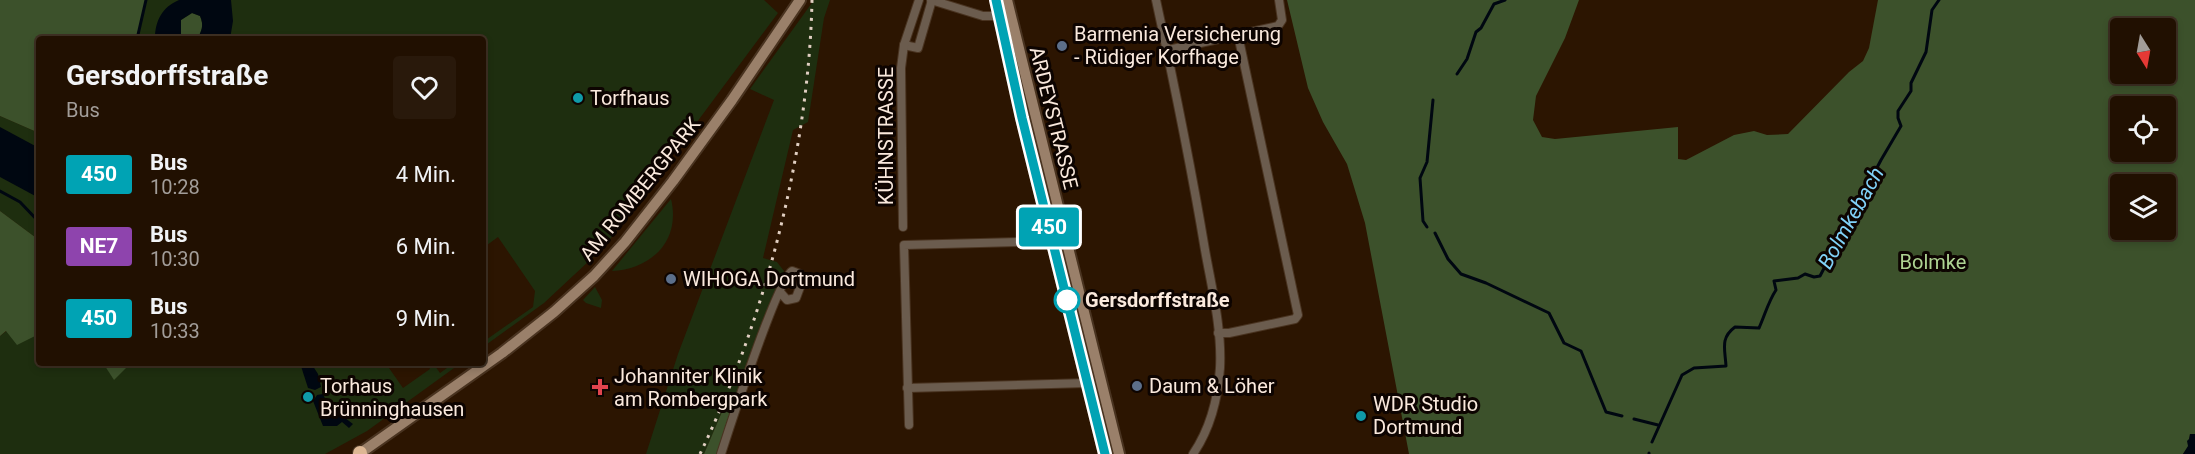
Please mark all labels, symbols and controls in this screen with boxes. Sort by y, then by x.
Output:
north arrow [2110,18,2176,84]
map controls [2110,18,2176,240]
place label: Barmenia Versicherung - Rüdiger Korfhage [1074,22,1281,69]
marker: Barmenia Versicherung - Rüdiger Korfhage [1055,39,1069,53]
street label: ARDEYSTRASSE [1025,44,1083,192]
button: heart [393,56,456,119]
text: Gersdorffstraße [66,59,268,92]
street label: KÜHNSTRASSE [874,67,898,205]
place label: Torfhaus [590,86,670,110]
marker: Torfhaus [571,91,585,105]
button: locate [2110,96,2176,162]
text: Bus [66,98,100,122]
street label: AM ROMBERGPARK [575,112,706,266]
text: Bus [150,150,188,175]
text: 450 [81,162,117,186]
text: 4 Min. [396,162,456,187]
water label: Bolmkebach [1813,163,1889,273]
button: layers [2110,174,2176,240]
text: 10:28 [150,175,200,199]
line badge: 450 [1014,208,1084,246]
text: 450 [1031,215,1067,239]
text: Bus [150,222,188,247]
text: NE7 [80,234,118,258]
text: 6 Min. [396,234,456,259]
text: 10:30 [150,247,200,271]
park label: Bolmke [1900,250,1966,274]
place label: WIHOGA Dortmund [683,267,855,291]
marker: WIHOGA Dortmund [664,272,678,286]
marker: Gersdorffstraße [1054,287,1080,313]
place label: Gersdorffstraße [1085,288,1230,312]
text: Bus [150,294,188,319]
text: 450 [81,306,117,330]
text: 9 Min. [396,306,456,331]
text: 10:33 [150,319,200,343]
place label: Johanniter Klinik am Rombergpark [614,364,768,411]
place label: Torhaus Brünninghausen [320,374,464,421]
place label: Daum & Löher [1149,374,1275,398]
marker: Johanniter Klinik am Rombergpark [591,378,609,396]
marker: Daum & Löher [1130,379,1144,393]
marker: Torhaus Brünninghausen [301,390,315,404]
place label: WDR Studio Dortmund [1373,392,1478,439]
marker: WDR Studio Dortmund [1354,409,1368,423]

